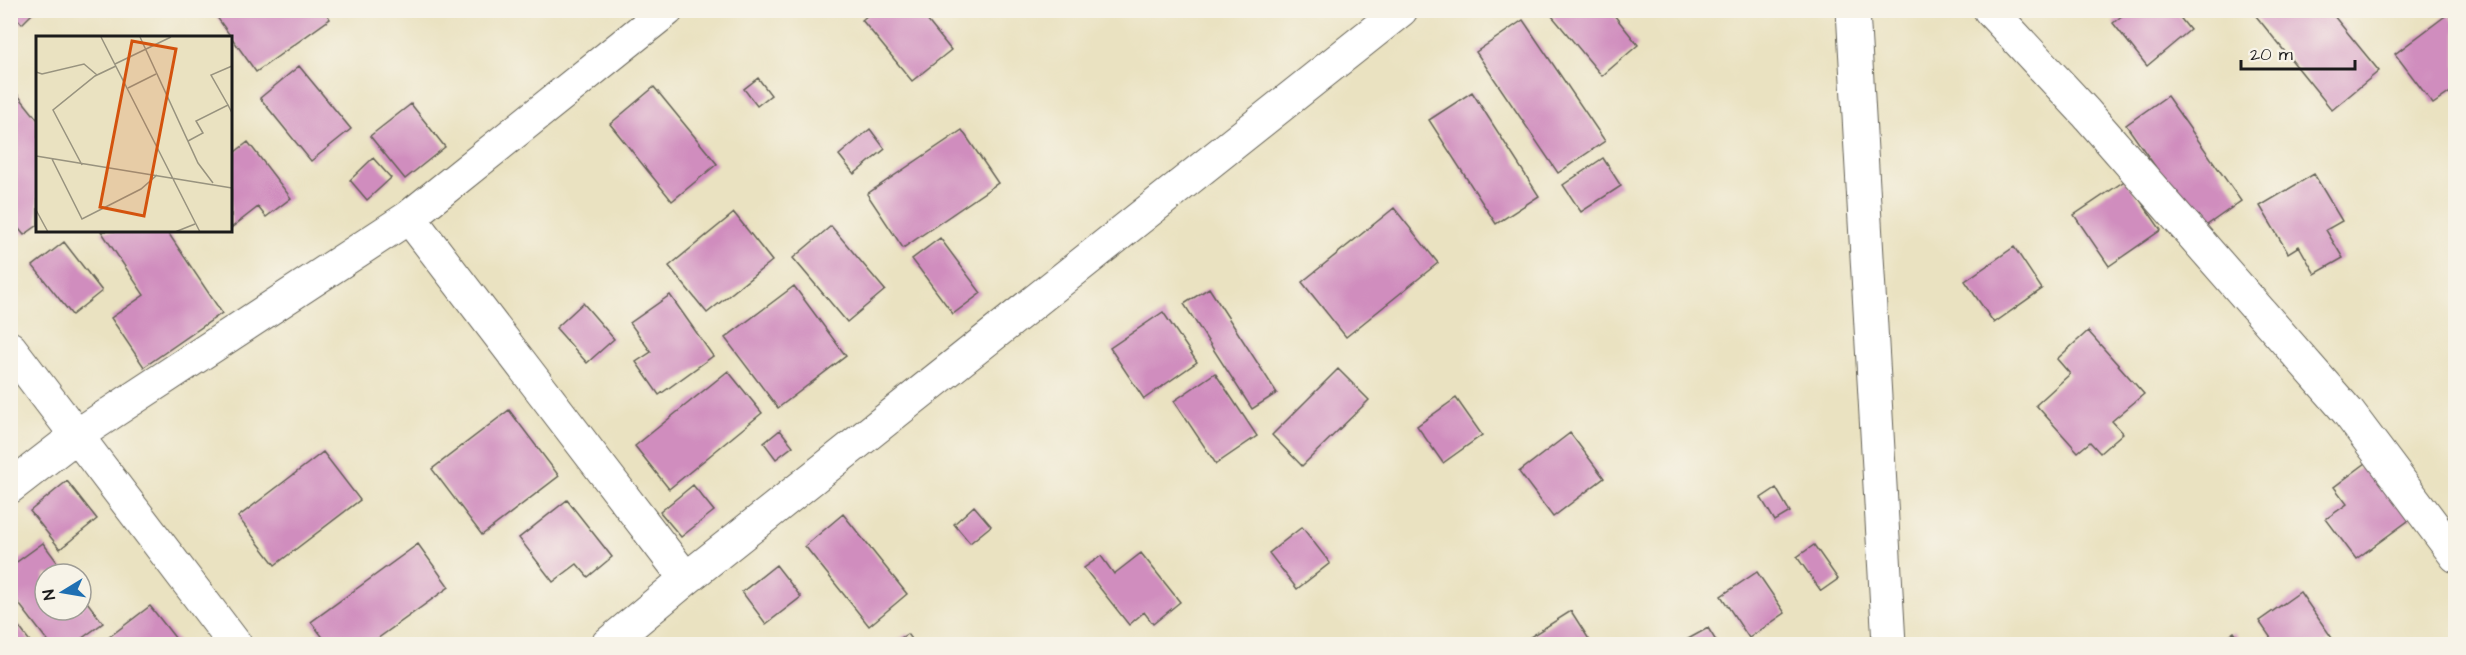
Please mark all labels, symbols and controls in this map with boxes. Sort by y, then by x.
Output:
scale bar [2241,33,2355,71]
inset map [36,36,232,232]
text: 20 m [2250,42,2293,67]
north arrow [33,562,93,622]
text: N [38,588,61,602]

